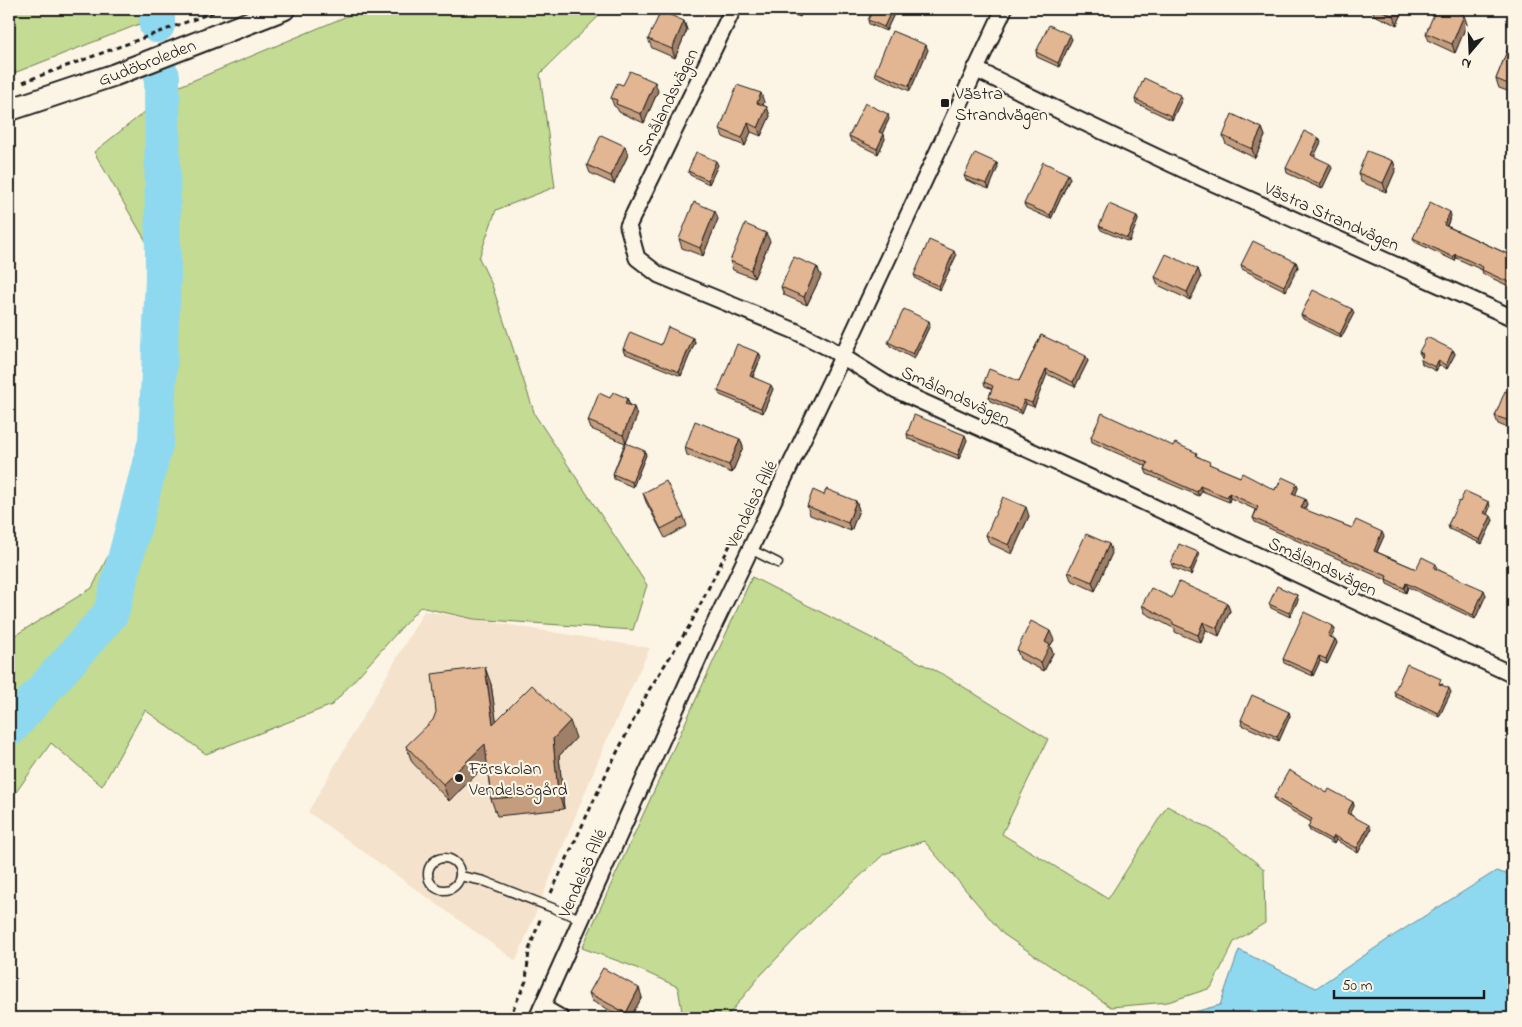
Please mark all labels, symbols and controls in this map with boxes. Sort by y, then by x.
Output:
north arrow [1444,28,1494,78]
street label: Gudöbroleden [95,33,200,94]
street label: Smålandsvägen [631,44,707,162]
text: N [1458,51,1474,74]
place label: Västra Strandvägen [954,82,1048,130]
marker: Västra Strandvägen [939,97,951,109]
street label: Västra Strandvägen [1258,176,1403,260]
street label: Smålandsvägen [896,360,1014,434]
street label: Vendelsö Allé [720,456,786,554]
street label: Smålandsvägen [1263,531,1381,605]
place label: Förskolan Vendelsögård [468,757,568,805]
marker: Förskolan Vendelsögård [453,772,465,784]
street label: Vendelsö Allé [552,824,615,923]
scale bar [1334,967,1484,999]
text: 50 m [1342,975,1373,997]

